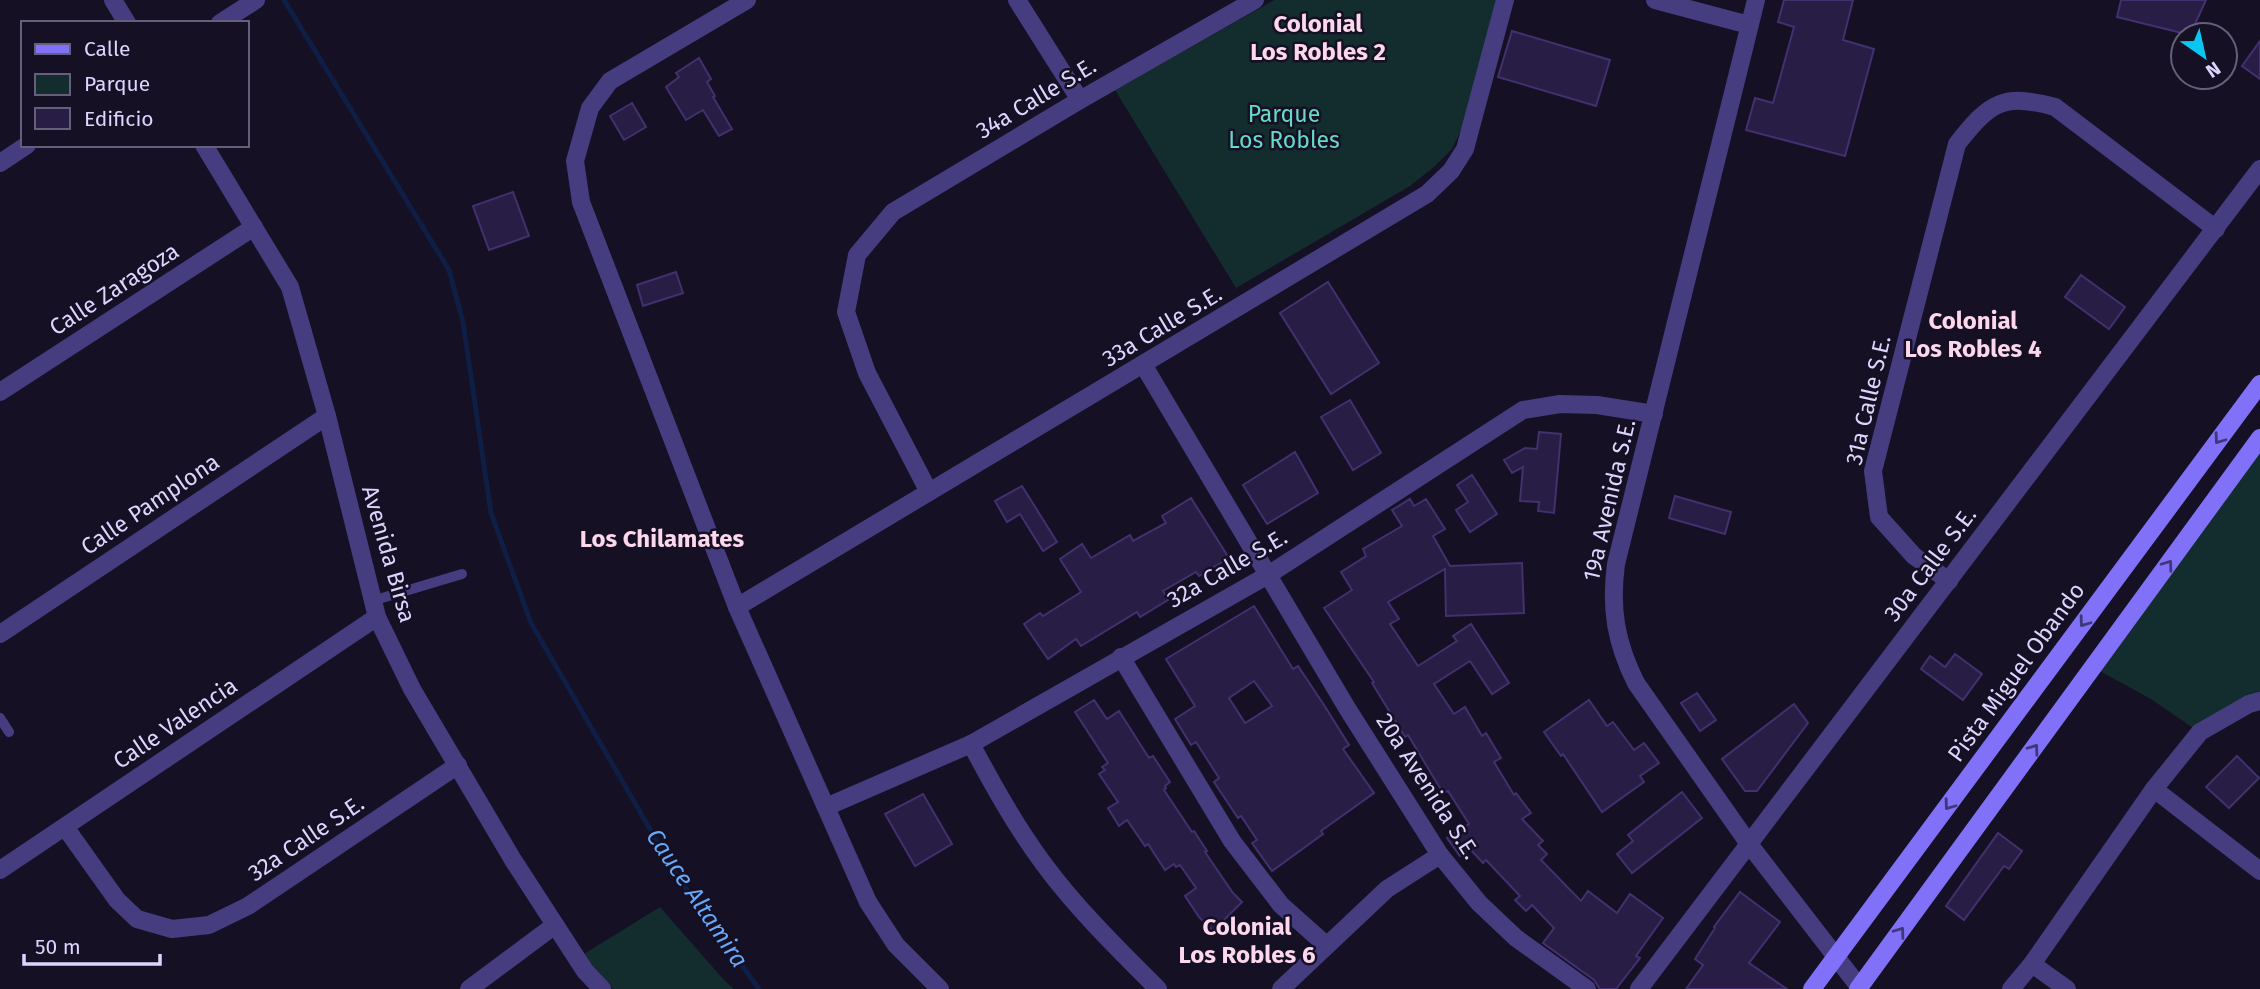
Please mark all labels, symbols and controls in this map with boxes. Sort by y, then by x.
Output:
district label: Colonial Los Robles 2 [1250,10,1386,66]
legend [21,21,248,147]
north arrow [2169,21,2239,91]
text: Calle [84,36,130,62]
street label: 34a Calle S.E. [971,51,1101,145]
text: N [2202,57,2225,83]
text: Parque [84,71,150,97]
park label: Parque Los Robles [1228,100,1340,154]
text: Edificio [84,106,154,132]
street label: Calle Zaragoza [44,237,184,341]
street label: 33a Calle S.E. [1097,279,1227,373]
district label: Colonial Los Robles 4 [1905,307,2042,363]
street label: 31a Calle S.E. [1839,332,1897,468]
street label: 19a Avenida S.E. [1577,416,1641,584]
one-way arrow [2215,431,2228,443]
street label: Calle Pamplona [75,447,225,561]
street label: Avenida Birsa [356,482,422,626]
street label: 30a Calle S.E. [1878,501,1982,627]
street label: 32a Calle S.E. [1162,522,1292,614]
district label: Los Chilamates [580,525,745,553]
one-way arrow [2160,560,2172,573]
street label: Pista Miguel Obando [1942,577,2090,767]
one-way arrow [2080,614,2093,626]
street label: Calle Valencia [108,671,242,775]
street label: 20a Avenida S.E. [1371,708,1485,864]
one-way arrow [2026,744,2038,756]
street label: 32a Calle S.E. [243,789,369,887]
one-way arrow [1945,797,1957,809]
water label: Cauce Altamira [640,823,754,973]
district label: Colonial Los Robles 6 [1179,913,1315,969]
scale bar [24,922,161,966]
one-way arrow [1892,928,1904,940]
text: 50 m [35,934,81,960]

